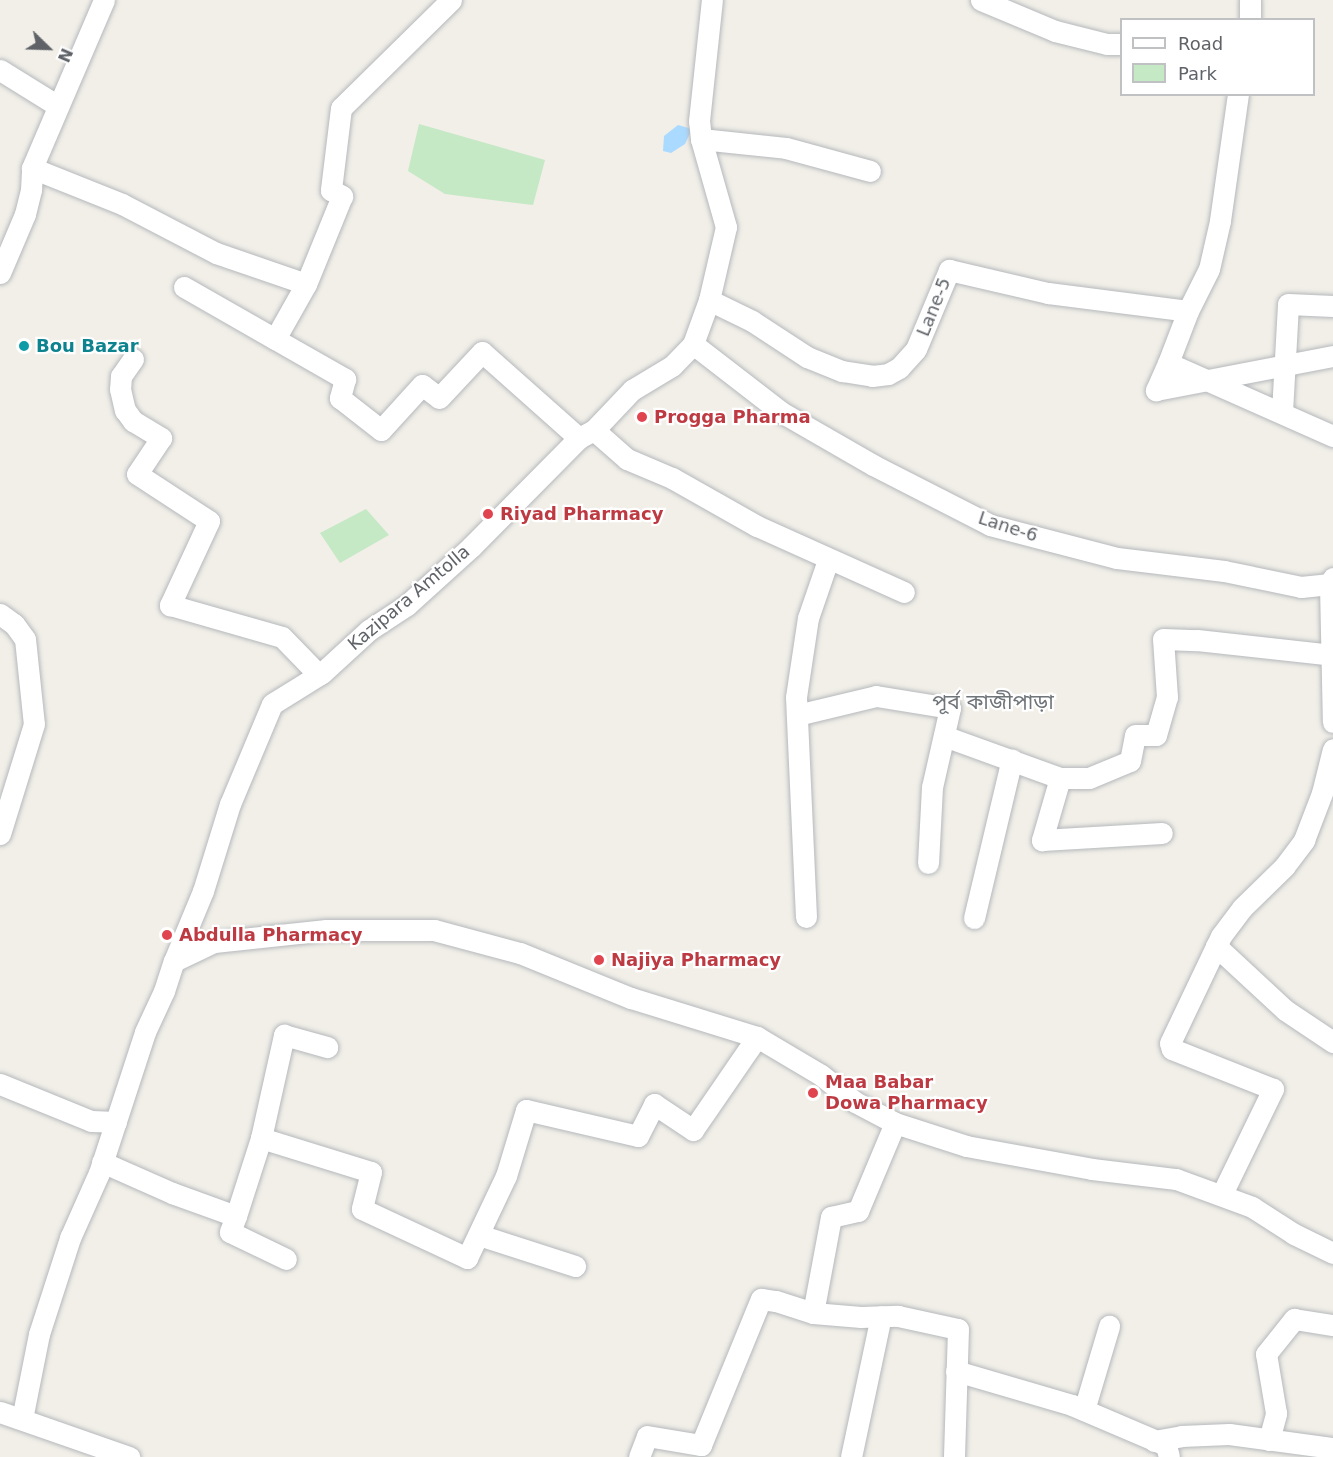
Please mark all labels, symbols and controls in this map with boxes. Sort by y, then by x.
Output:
north arrow [18,18,78,78]
legend [1120,18,1315,96]
text: Road [1178,33,1223,54]
text: N [54,45,76,65]
text: Park [1178,63,1217,84]
street label: Lane-5 [912,274,956,340]
place label: Bou Bazar [36,335,139,357]
marker: Bou Bazar [17,339,31,353]
place label: Progga Pharma [654,406,811,428]
marker: Progga Pharma [635,410,649,424]
place label: Riyad Pharmacy [500,503,663,525]
marker: Riyad Pharmacy [481,507,495,521]
street label: Lane-6 [975,507,1041,547]
street label: Kazipara Amtolla [344,541,474,655]
district label: পূর্ব কাজীপাড়া [932,689,1054,715]
place label: Abdulla Pharmacy [179,924,363,946]
marker: Abdulla Pharmacy [160,928,174,942]
place label: Najiya Pharmacy [611,949,781,971]
marker: Najiya Pharmacy [592,953,606,967]
place label: Maa Babar Dowa Pharmacy [825,1072,988,1114]
marker: Maa Babar Dowa Pharmacy [806,1086,820,1100]

